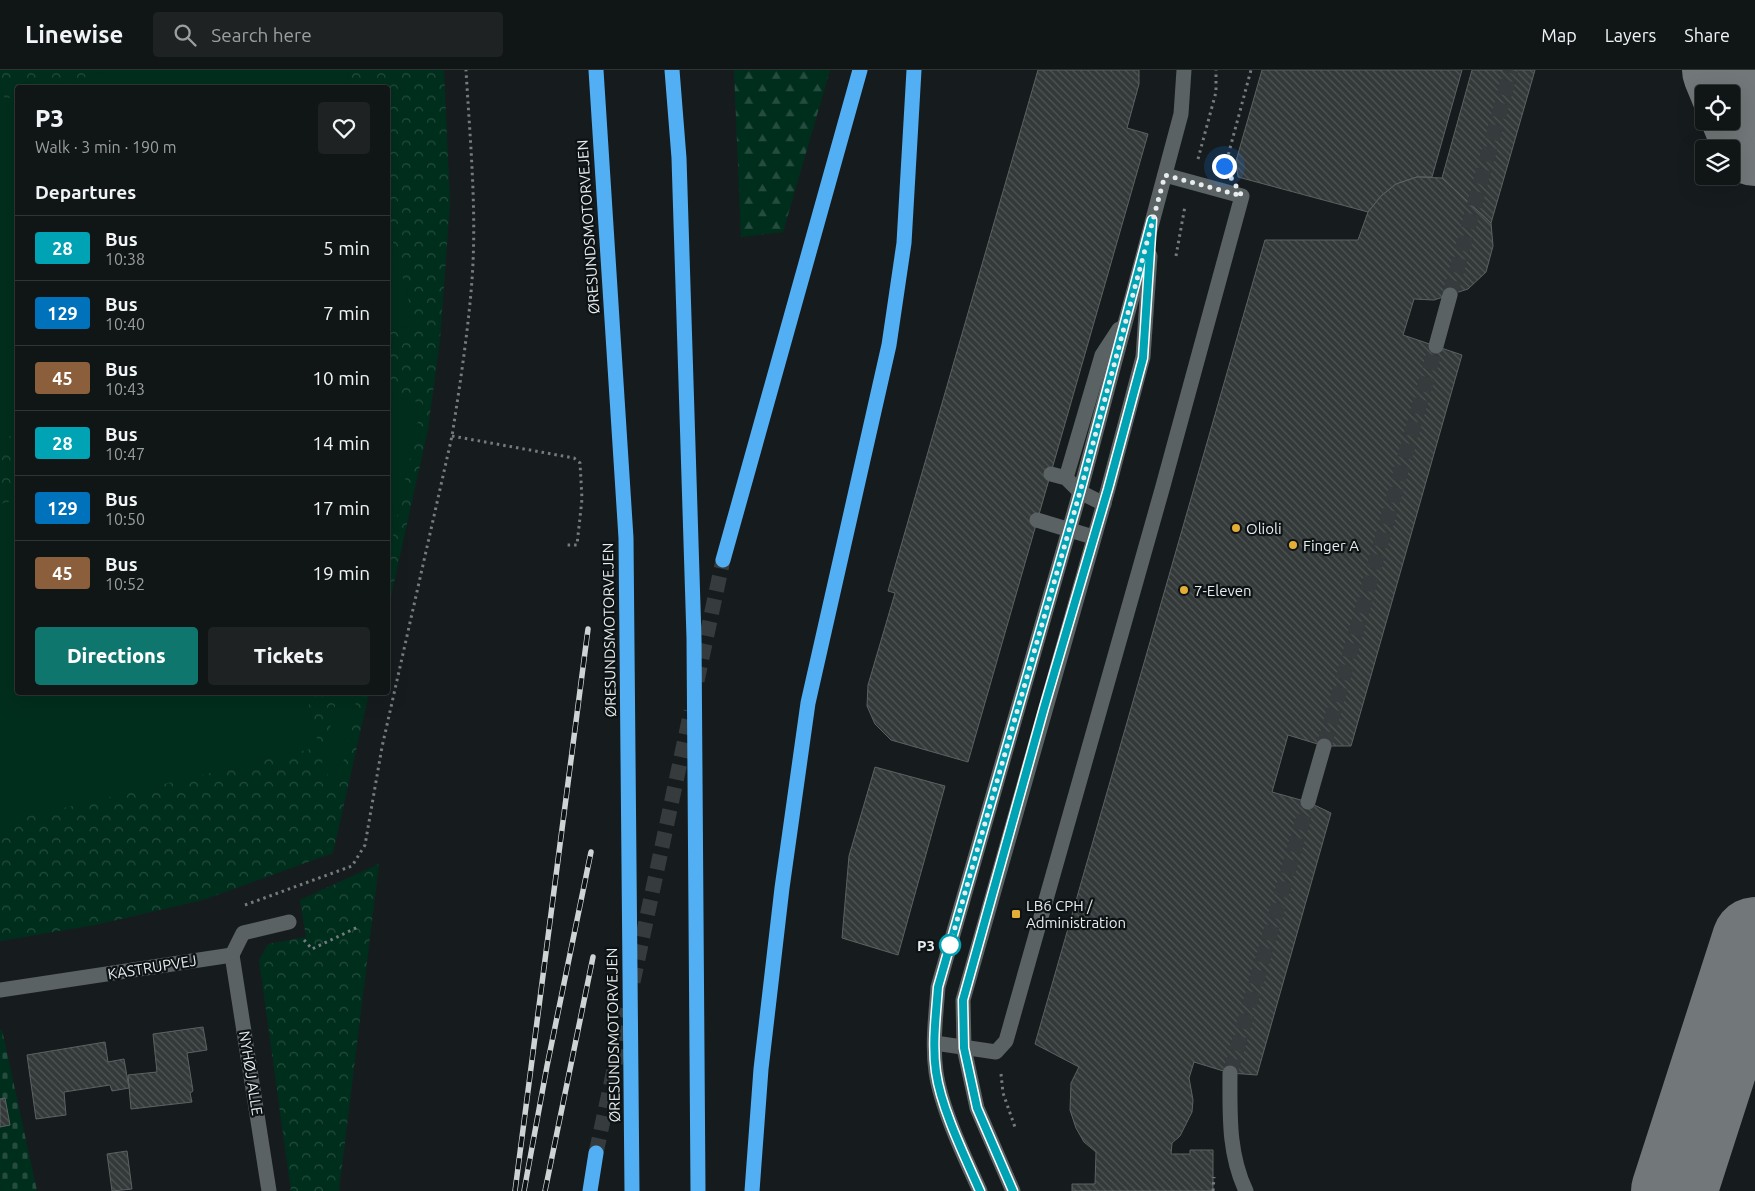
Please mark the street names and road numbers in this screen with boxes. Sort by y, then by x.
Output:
street label: ØRESUNDSMOTORVEJEN [573,139,603,315]
street label: ØRESUNDSMOTORVEJEN [599,542,619,718]
street label: ØRESUNDSMOTORVEJEN [603,947,623,1123]
street label: KASTRUPVEJ [106,952,198,982]
street label: NYHØJ ALLE [236,1029,266,1117]

